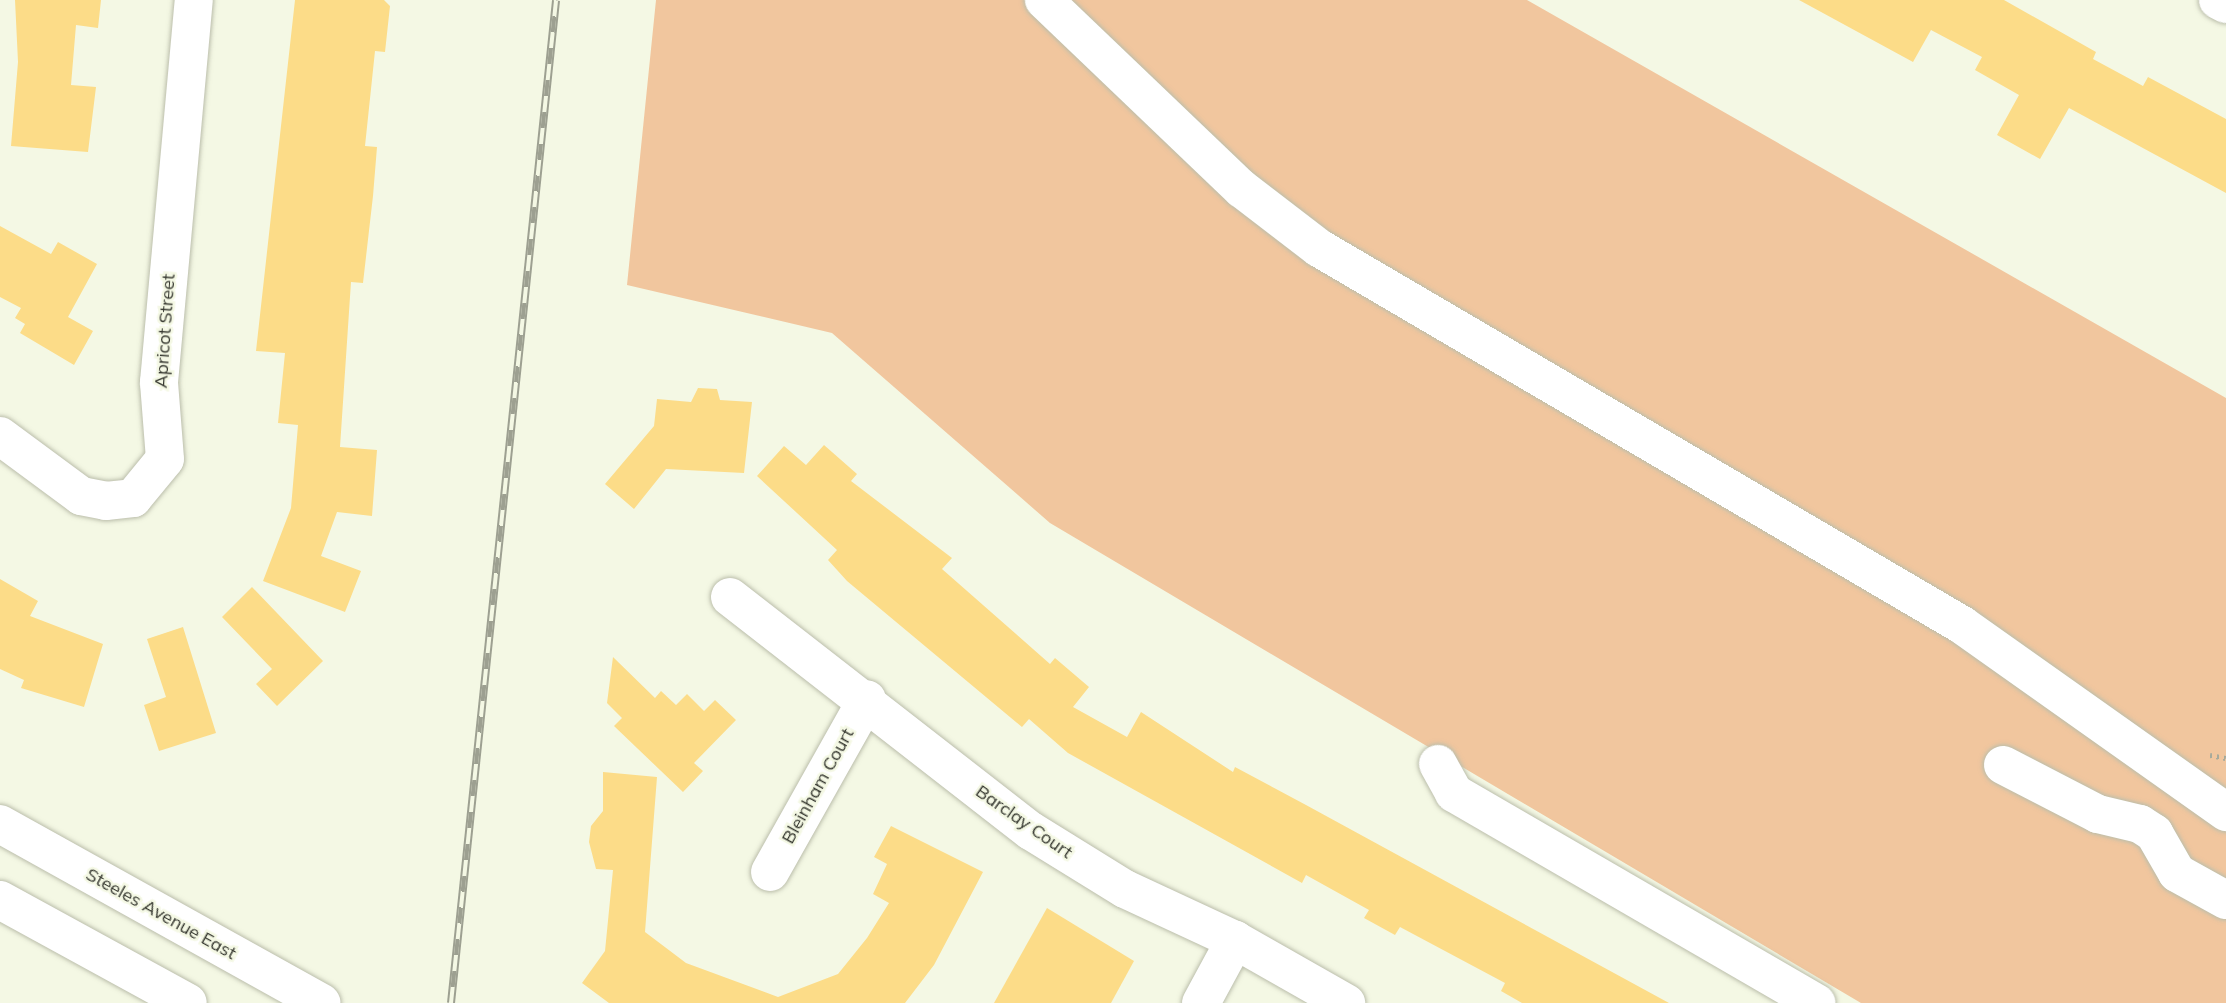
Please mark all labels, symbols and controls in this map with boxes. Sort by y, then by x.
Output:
street label: Apricot Street [150,273,180,389]
street label: Bleinham Court [777,725,859,847]
street label: Barclay Court [971,781,1077,863]
street label: Steeles Avenue East [82,864,240,964]

